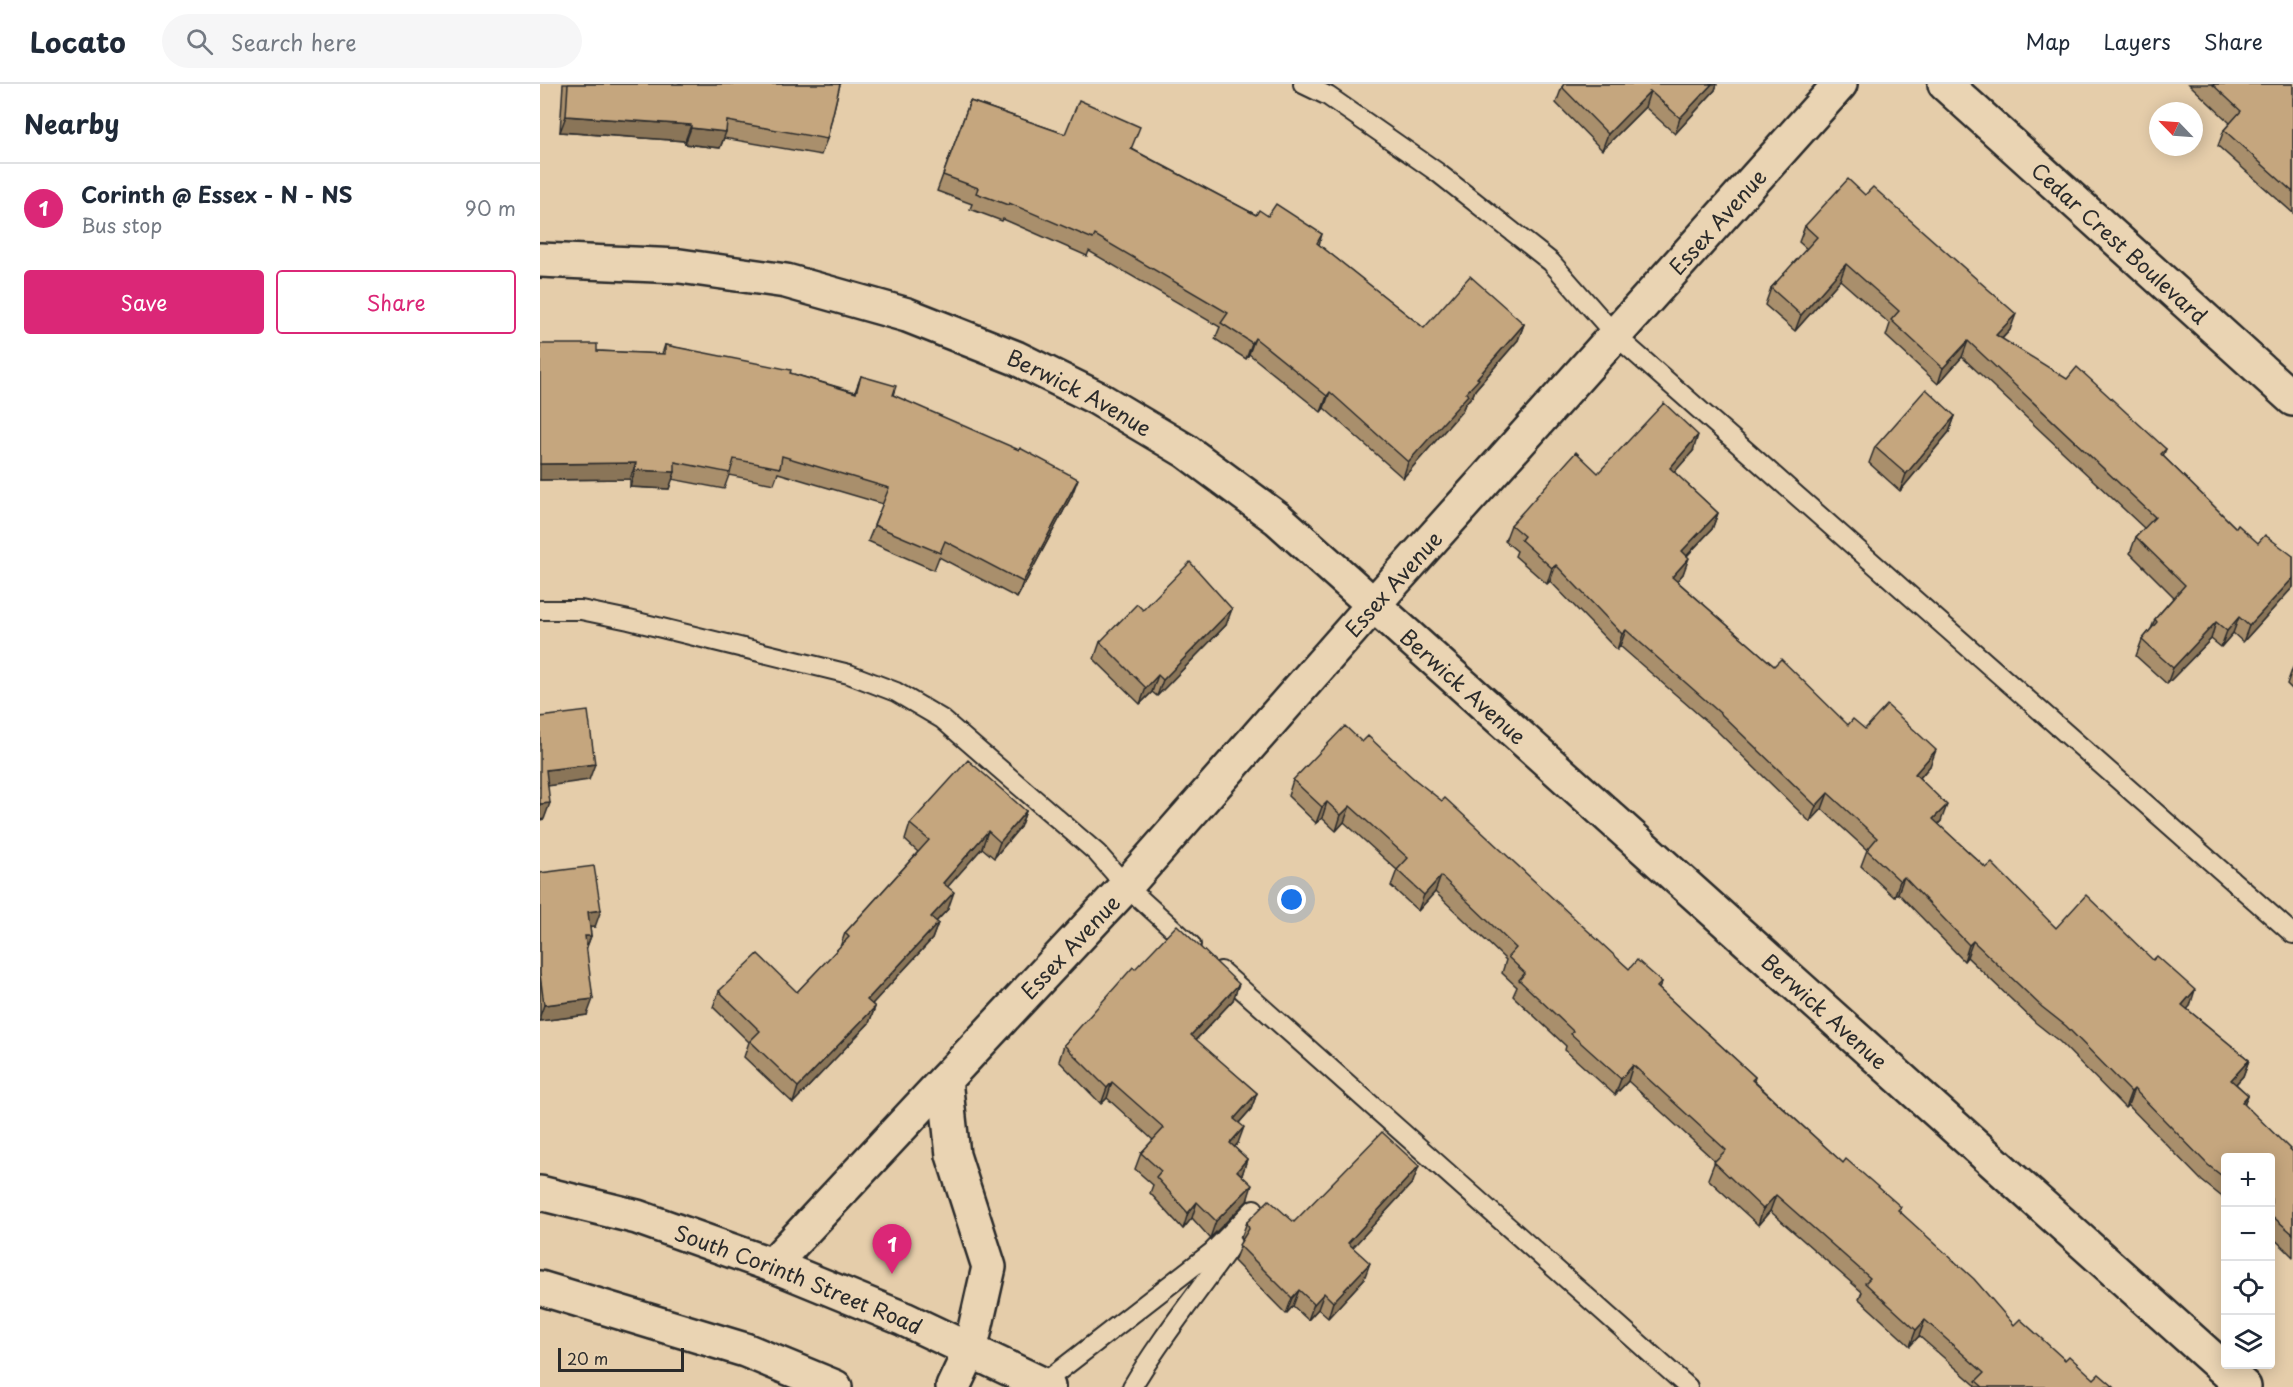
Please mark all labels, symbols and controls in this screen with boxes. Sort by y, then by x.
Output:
search box [162,14,582,68]
text: Locato [30,20,126,63]
icon: search [183,25,216,58]
text: Search here [231,25,357,58]
text: Map [2026,25,2070,57]
text: Layers [2103,25,2171,57]
text: Share [2204,25,2263,57]
north arrow [2149,102,2203,156]
text: Nearby [24,104,119,143]
street label: Cedar Crest Boulevard [2025,154,2215,331]
street label: Essex Avenue [1661,161,1773,281]
text: Corinth @ Essex - N - NS [81,177,352,210]
text: 1 [39,193,48,223]
text: 90 m [465,193,516,223]
text: Bus stop [81,210,162,240]
button: Save [24,270,264,334]
button: Share [276,270,516,334]
street label: Berwick Avenue [1003,340,1158,443]
street label: Essex Avenue [1336,523,1449,644]
street label: Berwick Avenue [1394,620,1534,751]
your location [1277,885,1306,914]
street label: Essex Avenue [1013,887,1127,1006]
street label: Berwick Avenue [1755,945,1895,1076]
map controls [2221,1153,2275,1369]
button: + [2221,1153,2275,1207]
button: − [2221,1207,2275,1261]
street label: South Corinth Street Road [670,1216,928,1342]
pin: 1 [872,1224,912,1274]
button: locate [2221,1261,2275,1315]
button: layers [2221,1315,2275,1369]
scale bar [558,1345,684,1372]
text: 20 m [567,1346,608,1370]

